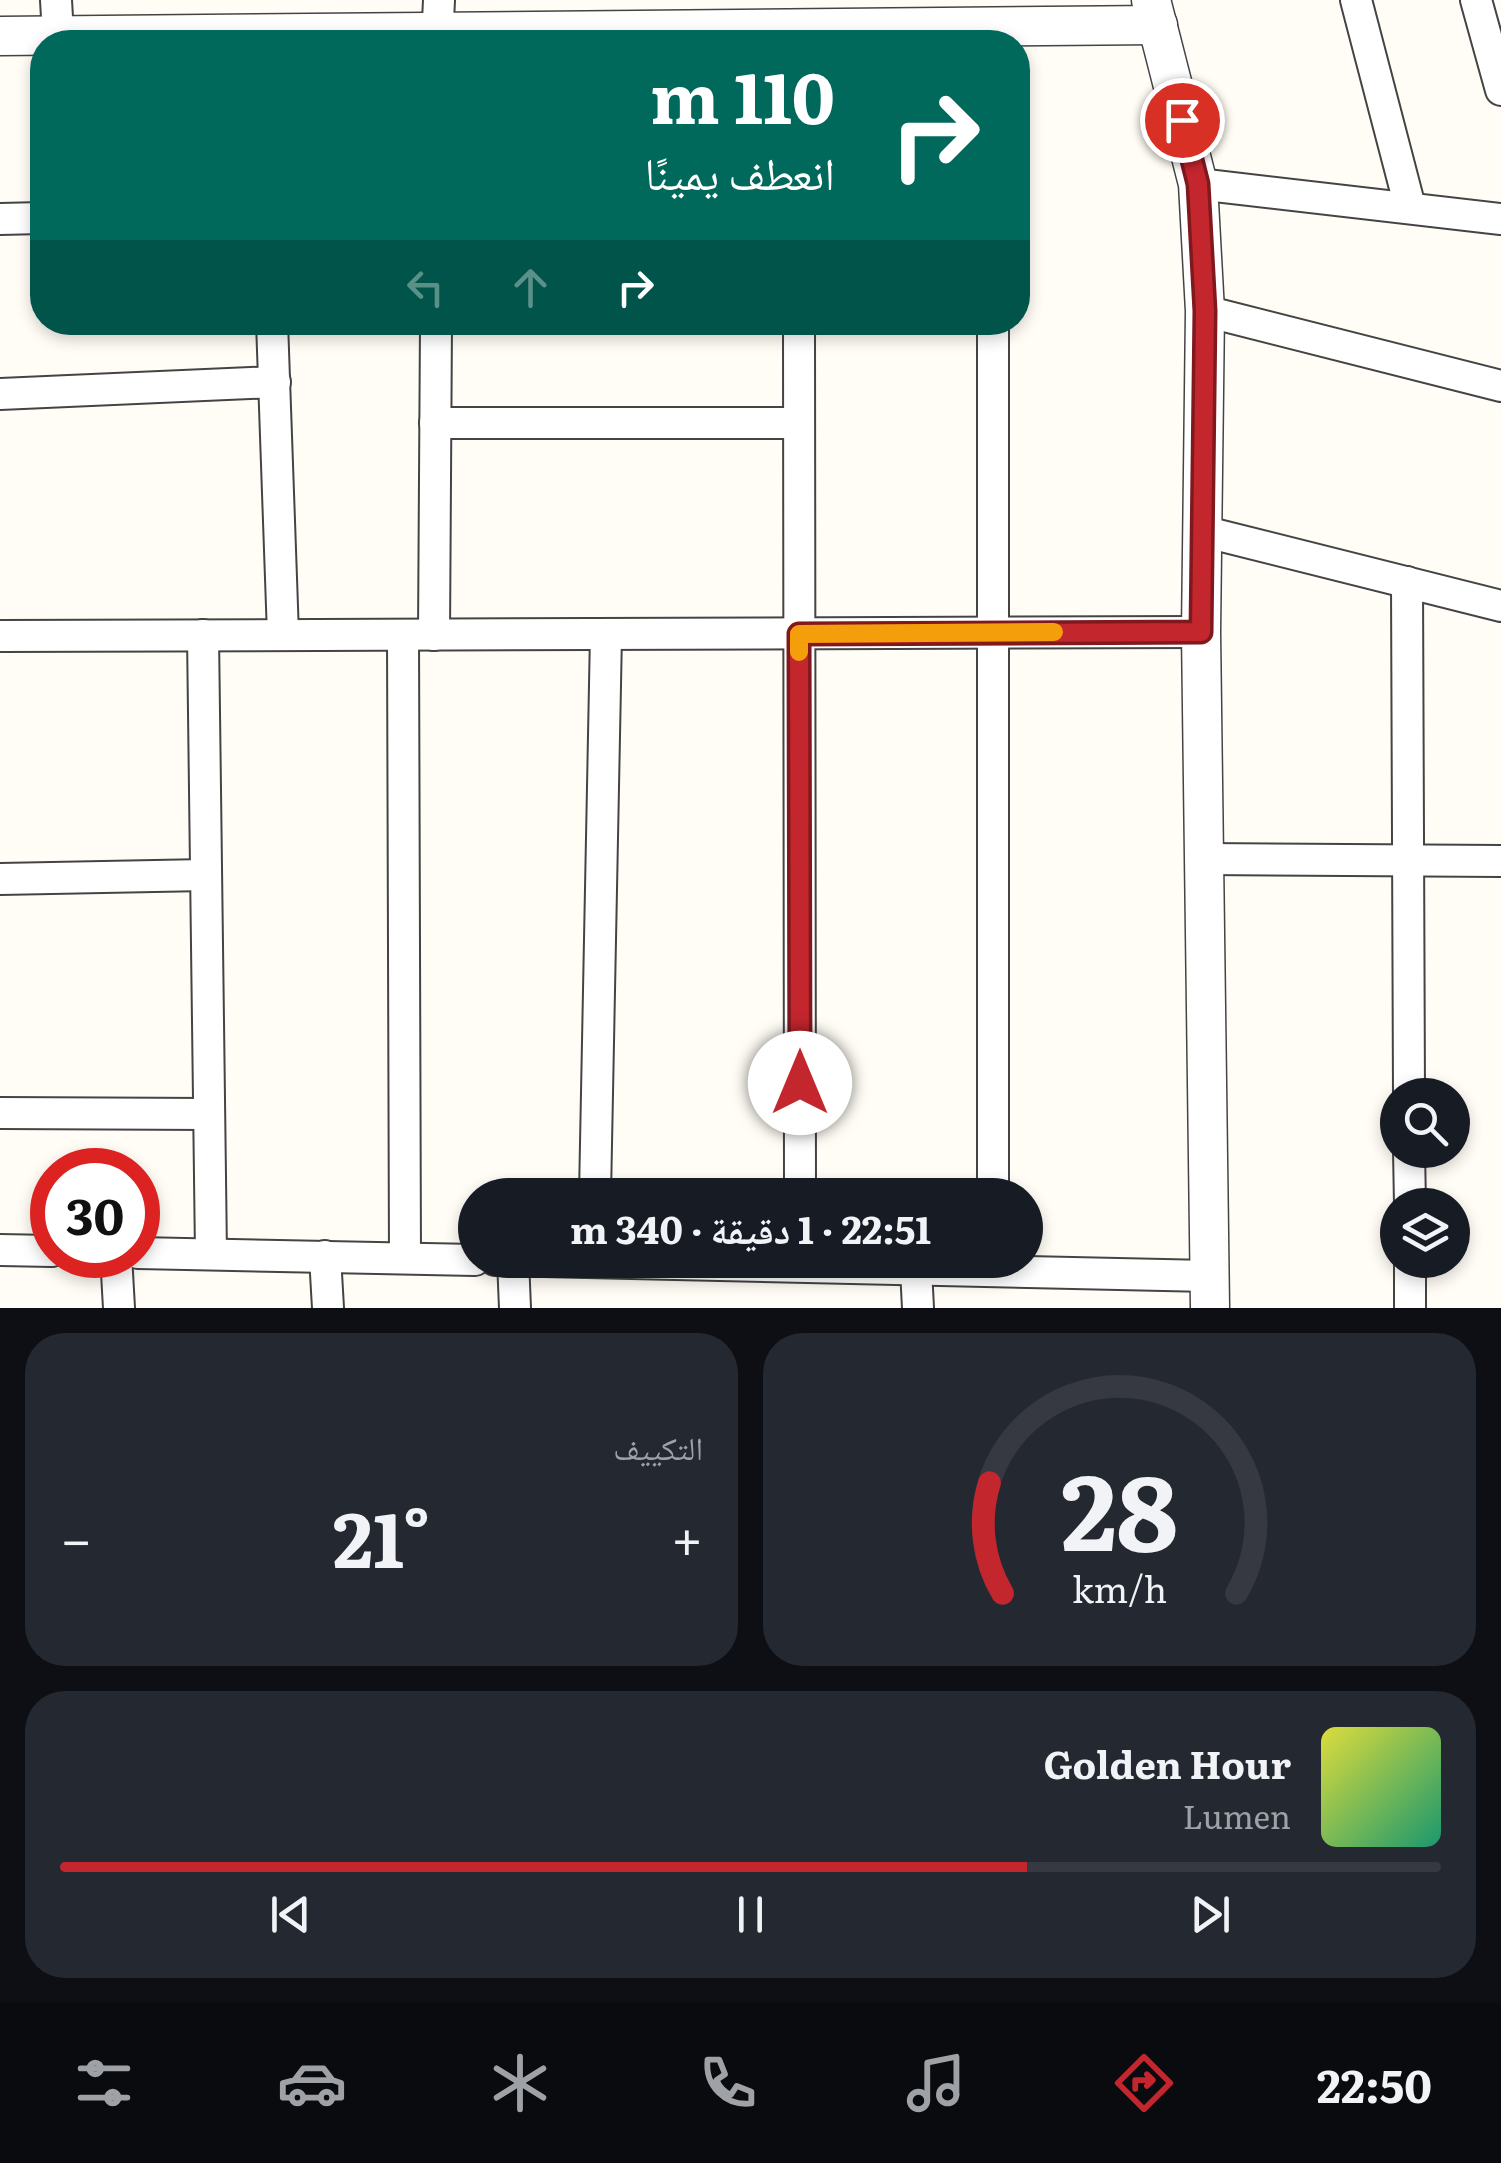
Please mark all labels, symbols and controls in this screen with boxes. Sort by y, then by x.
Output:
text: 110 m [650,42,835,146]
icon: right [870,70,1000,200]
pin [1140,78,1225,163]
icon: arrive [1155,93,1210,148]
text: انعطف يمينًا [644,137,835,204]
icon: left [398,260,453,315]
icon: ahead [503,260,558,315]
icon: right [608,260,663,315]
position arrow [748,1031,852,1135]
map controls [1380,1078,1470,1278]
button: search [1380,1078,1470,1168]
speed limit sign: 30 [30,1148,160,1278]
button: layers [1380,1188,1470,1278]
text: 22:51 · 1 دقيقة · 340 m [570,1199,931,1256]
text: التكييف [613,1422,703,1470]
text: 28 [1061,1429,1178,1583]
text: 21° [333,1480,430,1591]
text: − [60,1495,92,1577]
text: + [671,1495,703,1577]
text: km/h [1072,1561,1167,1614]
text: Golden Hour [1043,1734,1291,1791]
text: Lumen [1183,1791,1291,1839]
icon: previous [263,1887,318,1942]
icon: pause [723,1887,778,1942]
icon: next [1183,1887,1238,1942]
icon: filters [69,2048,139,2118]
icon: car [277,2048,347,2118]
icon: climate [485,2048,555,2118]
icon: phone [693,2048,763,2118]
icon: music [901,2048,971,2118]
icon: directions [1109,2048,1179,2118]
text: 22:50 [1317,2050,1432,2117]

